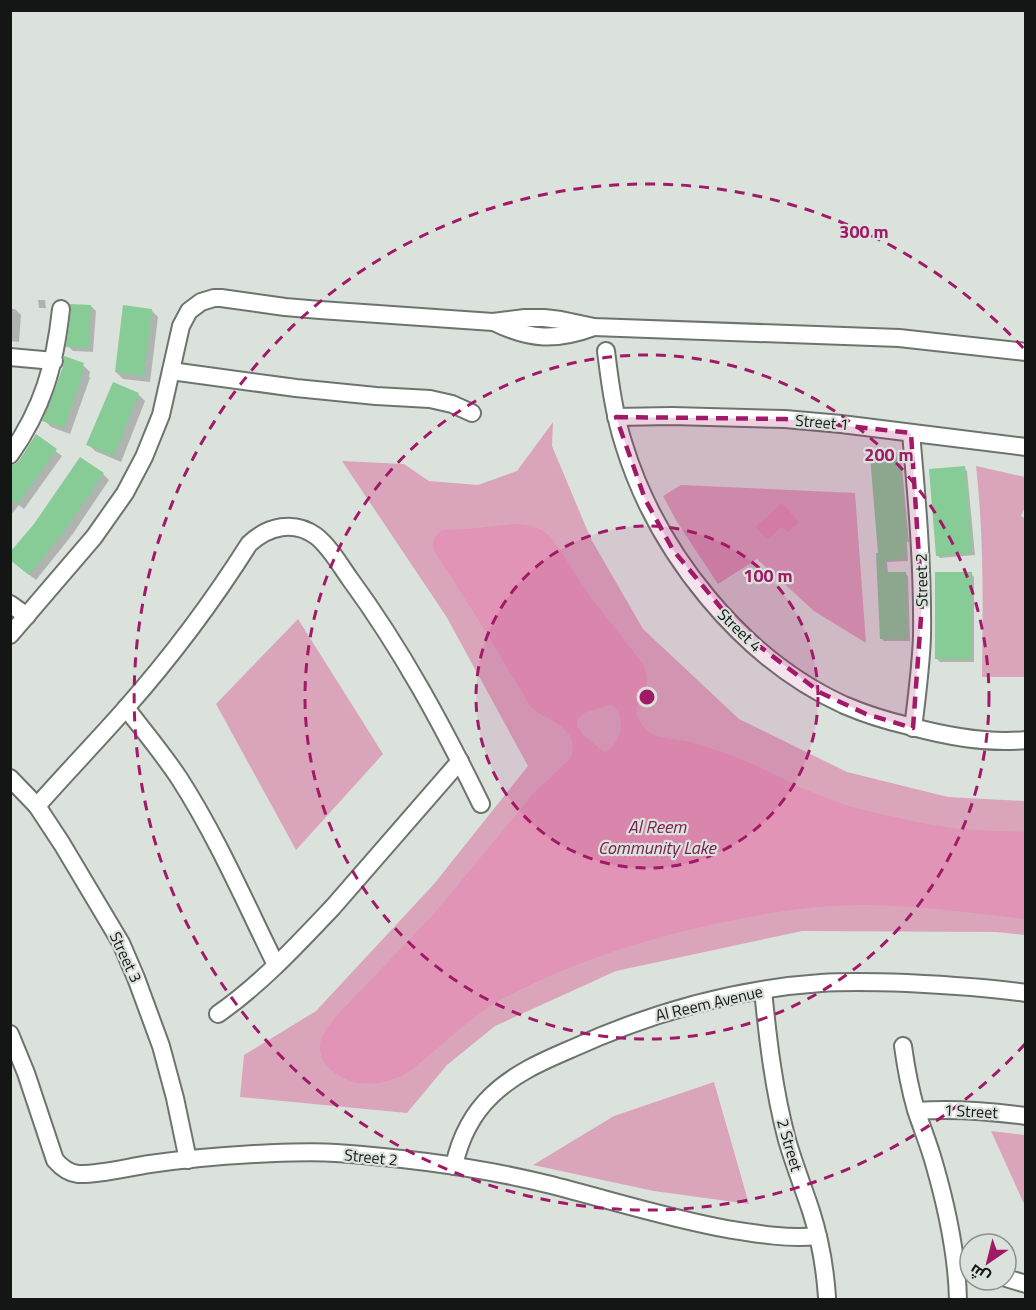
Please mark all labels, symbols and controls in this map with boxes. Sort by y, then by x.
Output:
text: 300 m [839,218,889,245]
street label: Street 1 [794,408,850,436]
text: 200 m [864,441,914,468]
street label: Street 2 [909,553,933,607]
text: 100 m [743,562,793,589]
street label: Street 4 [712,603,768,657]
centre of rings [637,687,657,707]
water label: Al Reem Community Lake [598,813,718,861]
street label: Street 3 [104,928,148,986]
street label: Al Reem Avenue [653,979,765,1027]
street label: 1 Street [944,1098,999,1124]
street label: 2 Street [771,1116,809,1174]
street label: Street 2 [343,1142,399,1172]
north arrow [958,1232,1018,1292]
text: ش [964,1259,995,1290]

